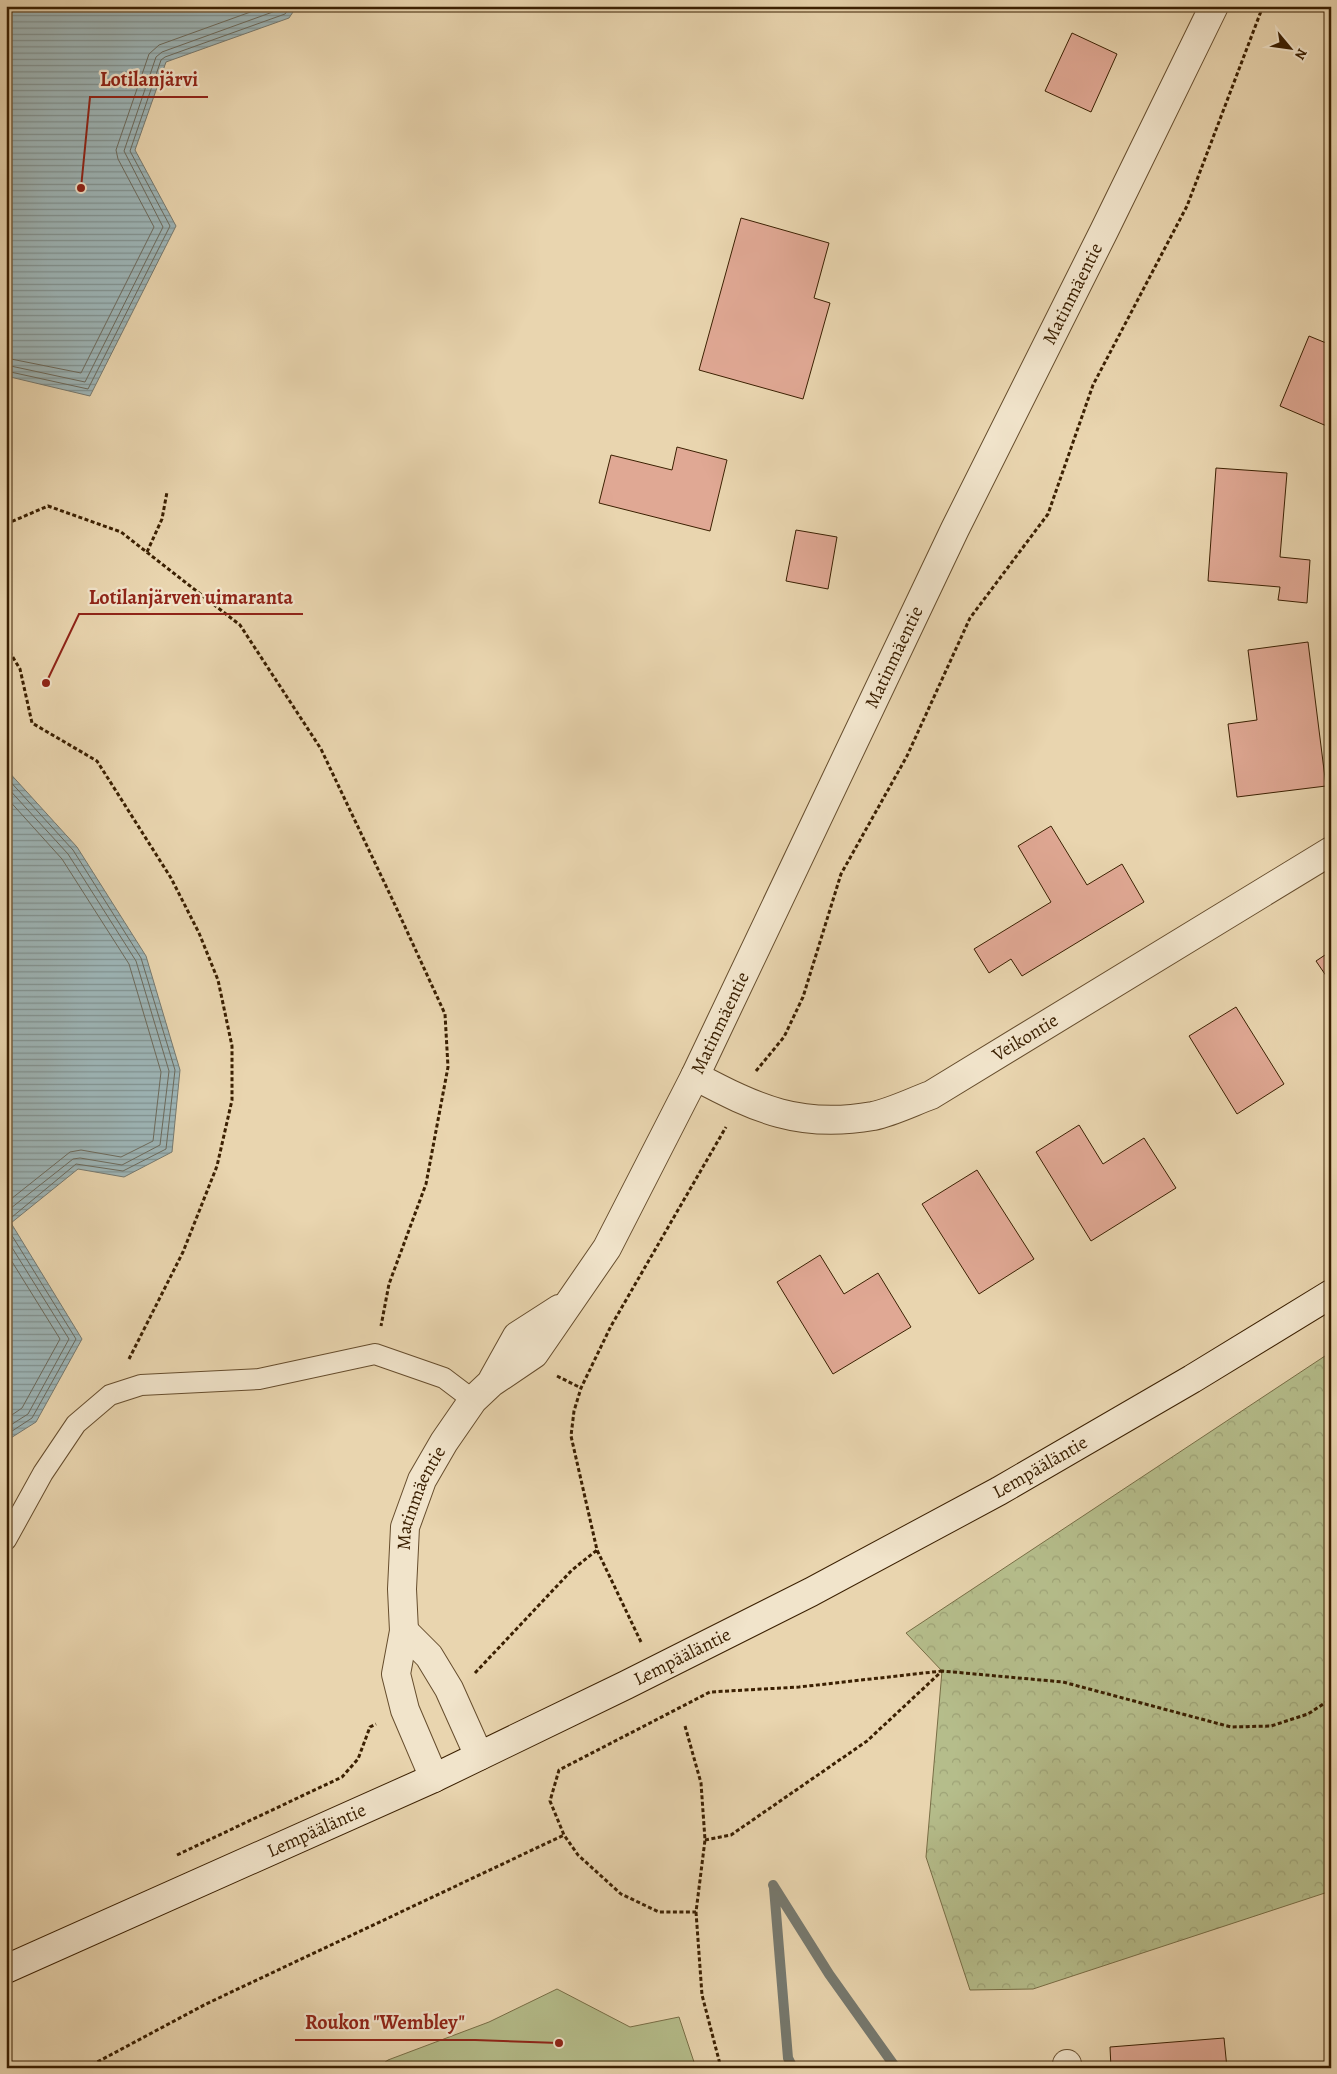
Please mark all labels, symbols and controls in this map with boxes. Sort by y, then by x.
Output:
north arrow [1264,22,1314,72]
text: N [1290,45,1312,63]
callout: Lotilanjärvi [90,62,208,97]
text: Lotilanjärvi [100,66,198,93]
street label: Matinmäentie [1036,238,1109,349]
callout: Lotilanjärven uimaranta [79,579,303,614]
text: Lotilanjärven uimaranta [89,584,294,611]
street label: Matinmäentie [859,602,930,713]
street label: Matinmäentie [685,968,756,1079]
street label: Veikontie [986,1007,1063,1068]
street label: Lempääläntie [988,1429,1092,1505]
street label: Matinmäentie [391,1441,452,1551]
street label: Lempääläntie [629,1621,735,1692]
street label: Lempääläntie [263,1797,370,1864]
callout: Roukon "Wembley" [295,2005,475,2040]
text: Roukon "Wembley" [305,2009,465,2036]

